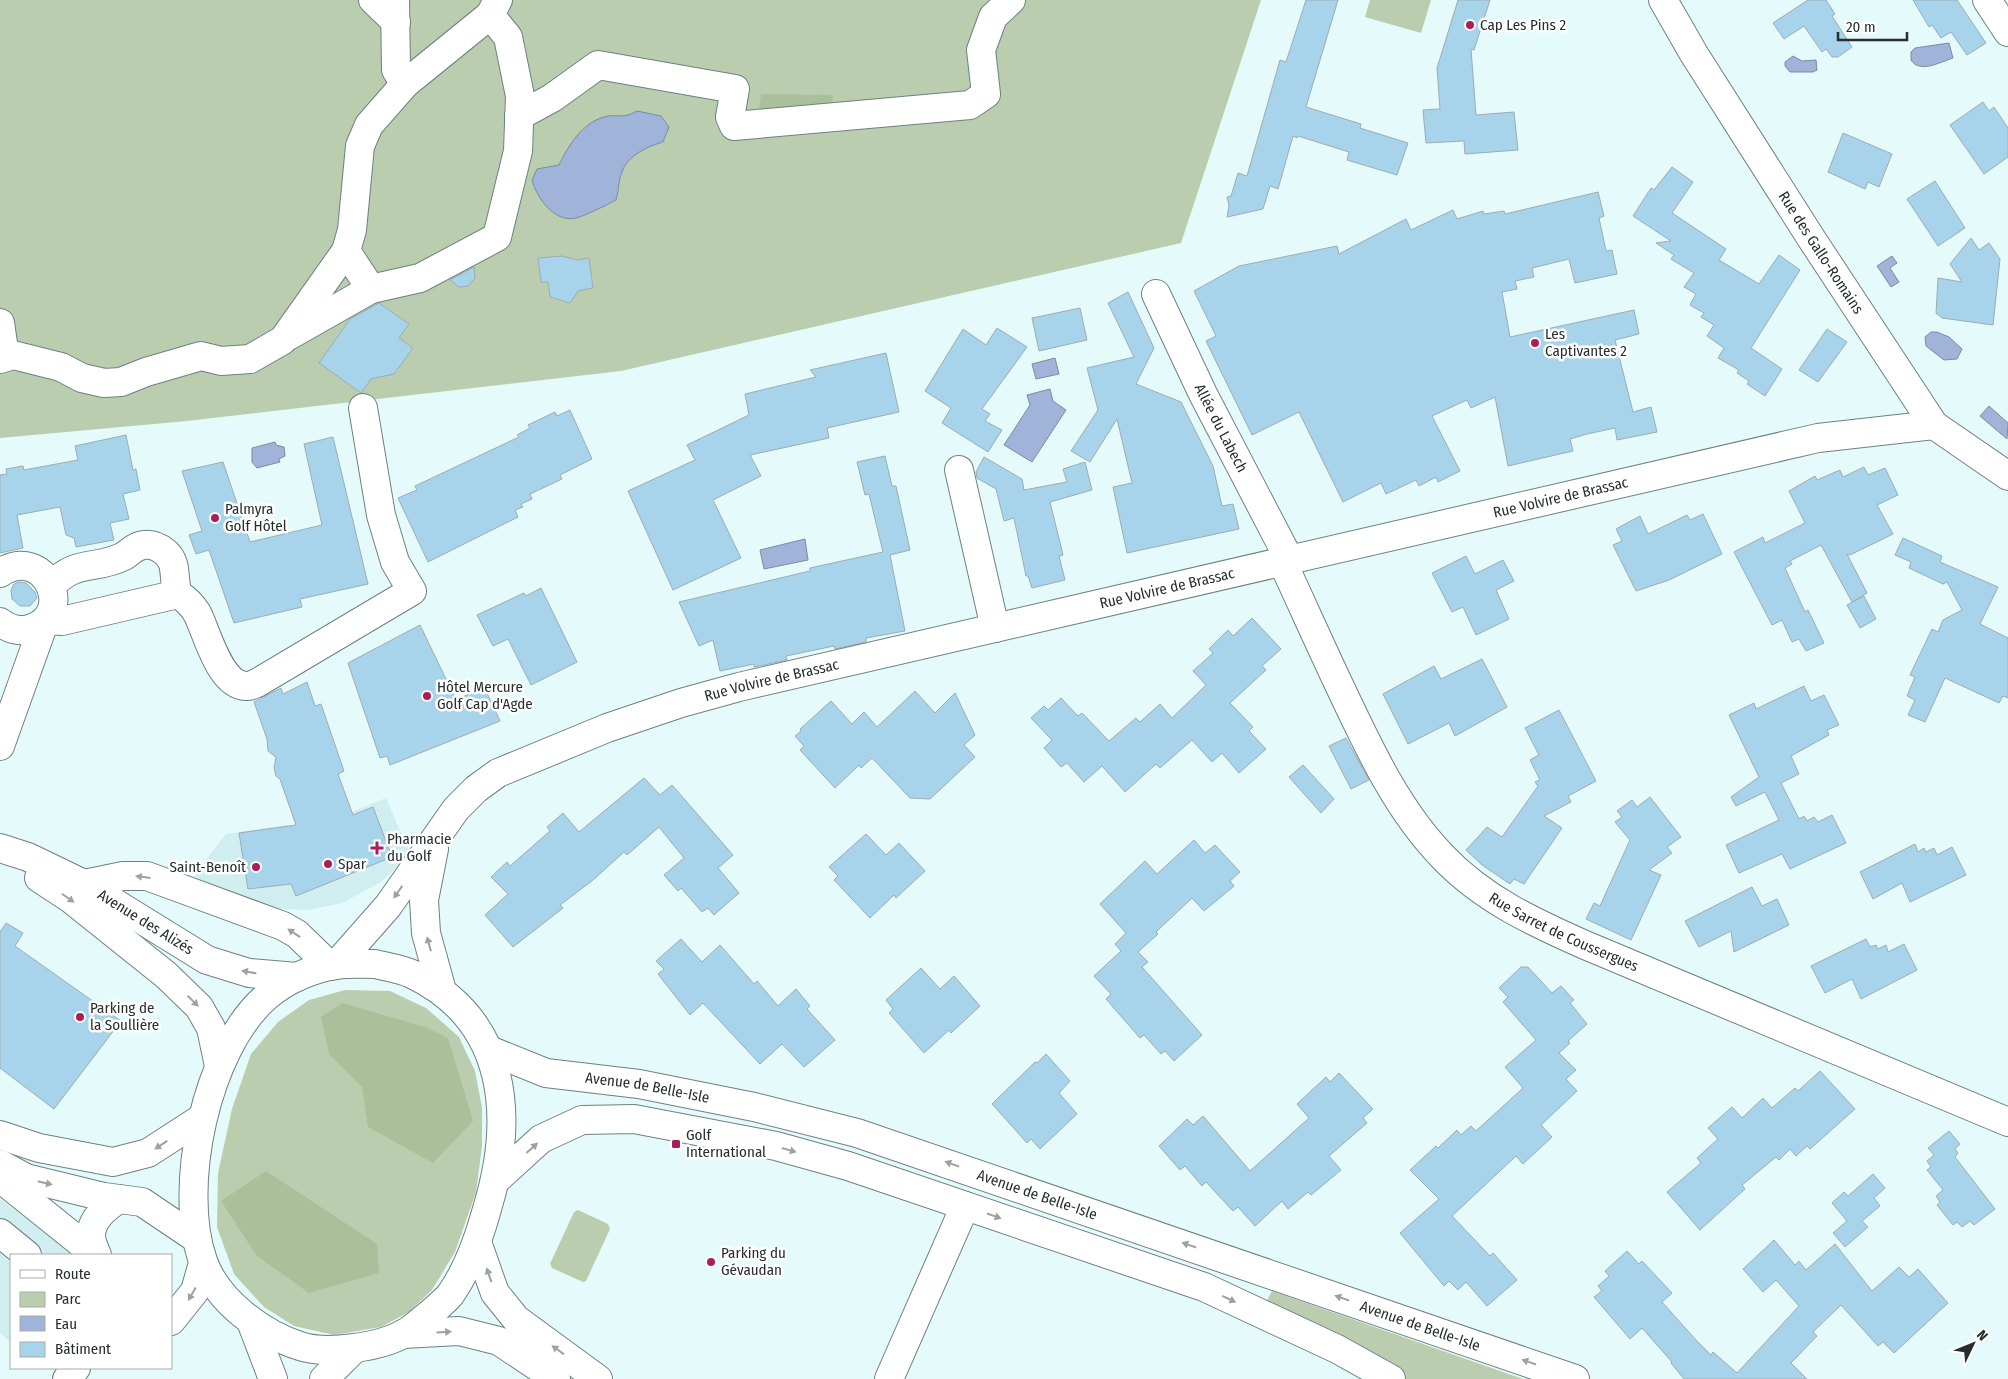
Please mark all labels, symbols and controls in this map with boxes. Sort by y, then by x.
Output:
scale bar [1838,10,1907,42]
place label: Cap Les Pins 2 [1480,16,1566,34]
text: 20 m [1846,18,1876,36]
marker: Cap Les Pins 2 [1464,19,1476,31]
street label: Rue des Gallo-Romains [1775,188,1867,317]
place label: Les Captivantes 2 [1545,325,1627,360]
marker: Les Captivantes 2 [1529,337,1541,349]
street label: Allée du Labech [1191,381,1251,475]
street label: Rue Volvire de Brassac [1491,473,1630,522]
place label: Palmyra Golf Hôtel [225,500,287,535]
marker: Palmyra Golf Hôtel [209,512,221,524]
street label: Rue Volvire de Brassac [1098,564,1237,613]
street label: Rue Volvire de Brassac [702,655,841,705]
place label: Hôtel Mercure Golf Cap d'Agde [437,678,533,713]
marker: Hôtel Mercure Golf Cap d'Agde [421,690,433,702]
place label: Pharmacie du Golf [387,830,452,865]
marker: Pharmacie du Golf [371,842,383,854]
place label: Spar [338,855,367,873]
place label: Saint-Benoît [170,858,246,876]
marker: Spar [322,858,334,870]
marker: Saint-Benoît [250,861,262,873]
one-way arrow [135,873,151,881]
one-way arrow [393,885,403,899]
street label: Avenue des Alizés [94,886,197,958]
street label: Rue Sarret de Coussergues [1486,889,1641,975]
one-way arrow [62,893,75,903]
one-way arrow [288,929,301,938]
one-way arrow [425,936,433,951]
one-way arrow [241,968,256,976]
one-way arrow [187,995,199,1007]
place label: Parking de la Soullière [90,999,159,1034]
marker: Parking de la Soullière [74,1011,86,1023]
street label: Avenue de Belle-Isle [584,1069,711,1107]
place label: Golf International [686,1126,766,1161]
marker: Golf International [670,1138,682,1150]
one-way arrow [154,1140,168,1149]
one-way arrow [525,1142,538,1153]
one-way arrow [782,1146,797,1154]
one-way arrow [944,1160,959,1168]
street label: Avenue de Belle-Isle [975,1166,1100,1224]
one-way arrow [37,1179,52,1187]
one-way arrow [986,1212,1001,1220]
one-way arrow [1181,1241,1196,1248]
place label: Parking du Gévaudan [721,1244,786,1279]
legend [10,1254,172,1369]
marker: Parking du Gévaudan [705,1256,717,1268]
text: Route [55,1265,91,1283]
one-way arrow [484,1267,492,1282]
one-way arrow [187,1288,196,1301]
text: Parc [55,1290,81,1308]
one-way arrow [1335,1294,1350,1301]
one-way arrow [1222,1295,1236,1303]
street label: Avenue de Belle-Isle [1358,1297,1483,1355]
text: Eau [55,1315,77,1333]
north arrow [1948,1319,1998,1369]
text: N [1973,1327,1991,1344]
one-way arrow [437,1328,453,1336]
text: Bâtiment [55,1340,111,1358]
one-way arrow [551,1345,565,1355]
one-way arrow [1521,1358,1536,1366]

